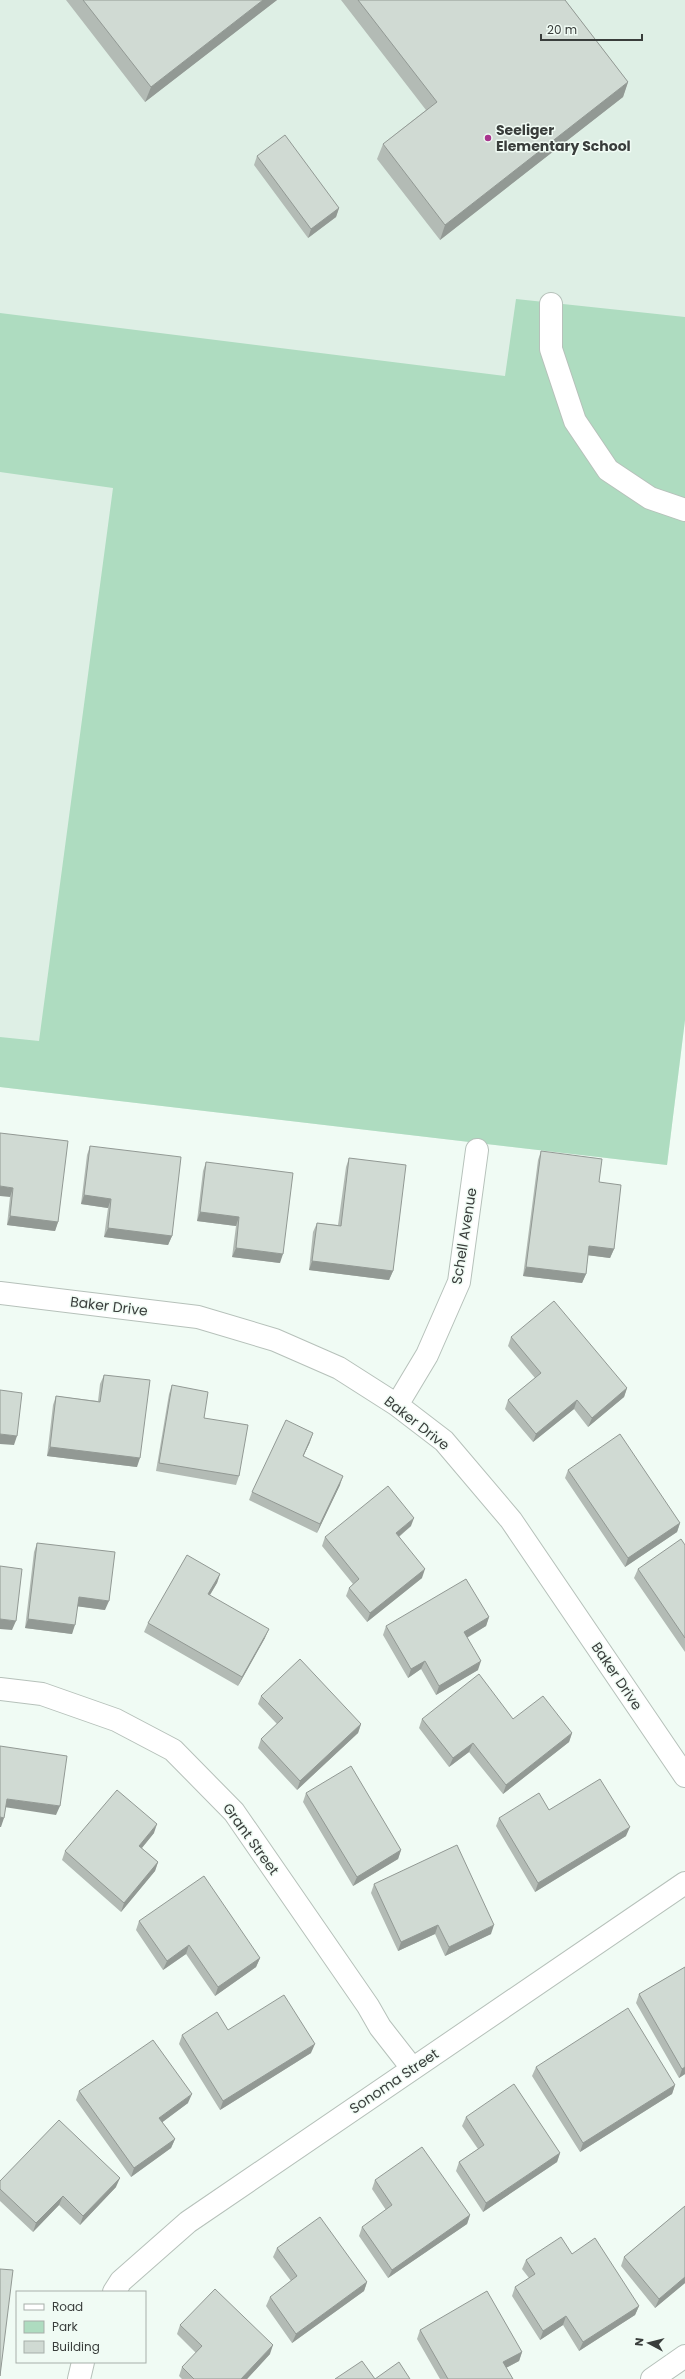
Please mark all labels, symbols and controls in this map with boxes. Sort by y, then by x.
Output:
scale bar [541,16,642,42]
text: 20 m [547,21,577,38]
place label: Seeliger Elementary School [496,120,631,156]
marker: Seeliger Elementary School [483,133,493,143]
street label: Schell Avenue [446,1186,482,1286]
street label: Baker Drive [69,1291,149,1321]
street label: Baker Drive [380,1391,454,1455]
street label: Baker Drive [587,1638,647,1714]
street label: Grant Street [218,1799,284,1879]
street label: Sonoma Street [345,2044,443,2118]
legend [16,2291,146,2363]
text: Road [52,2298,83,2315]
text: Park [52,2318,79,2335]
north arrow [629,2323,669,2363]
text: N [631,2337,648,2347]
text: Building [52,2338,100,2355]

